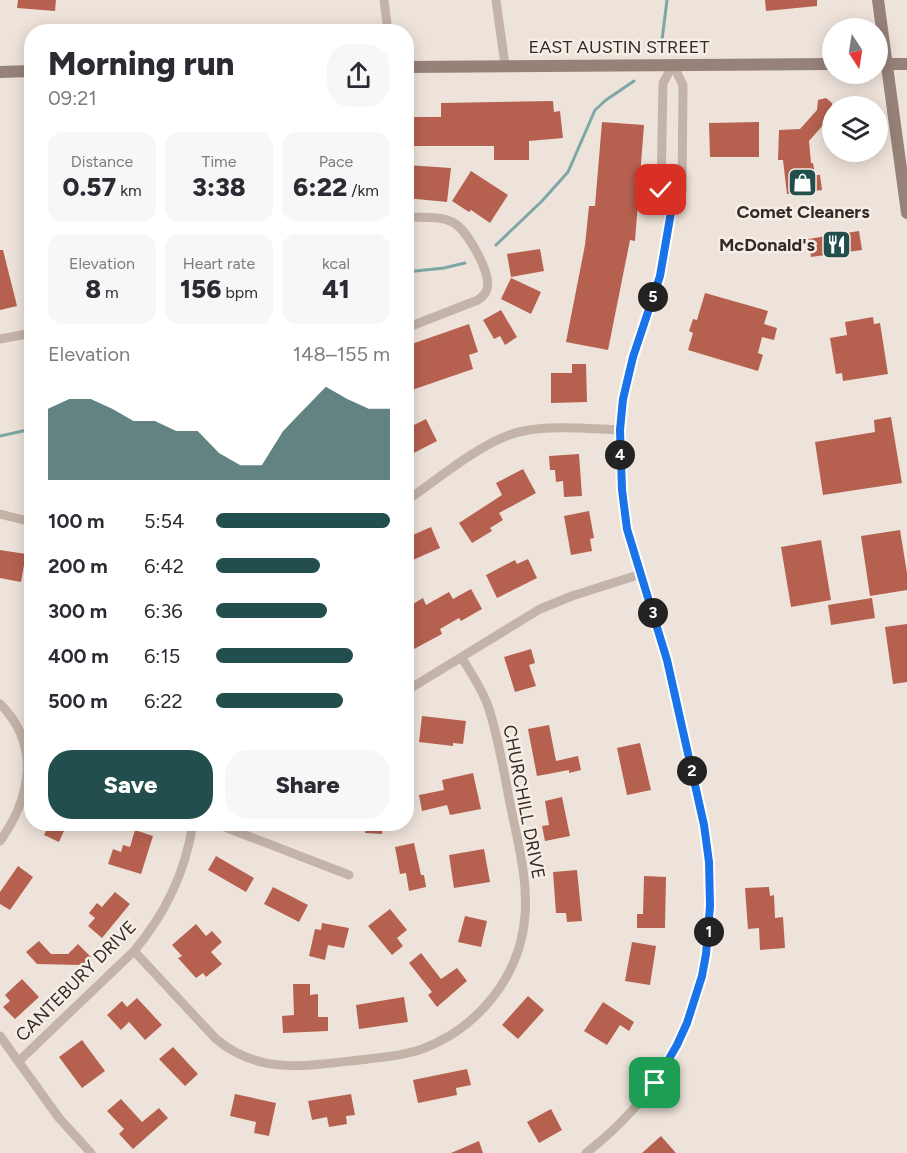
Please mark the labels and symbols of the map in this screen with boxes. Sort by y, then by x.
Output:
north arrow [822,18,888,84]
street label: EAST AUSTIN STREET [529,36,710,58]
pin [635,164,686,215]
shop icon: Comet Cleaners [787,167,819,199]
place label: Comet Cleaners [736,201,870,223]
restaurant icon: McDonald's [820,229,852,261]
place label: McDonald's [719,234,816,256]
pin: 5 [638,282,668,312]
pin: 4 [605,440,635,470]
pin: 3 [638,598,668,628]
street label: CHURCHILL DRIVE [498,723,550,881]
pin: 2 [677,756,707,786]
street label: CANTEBURY DRIVE [11,916,141,1046]
pin: 1 [694,917,724,947]
pin [629,1057,680,1108]

